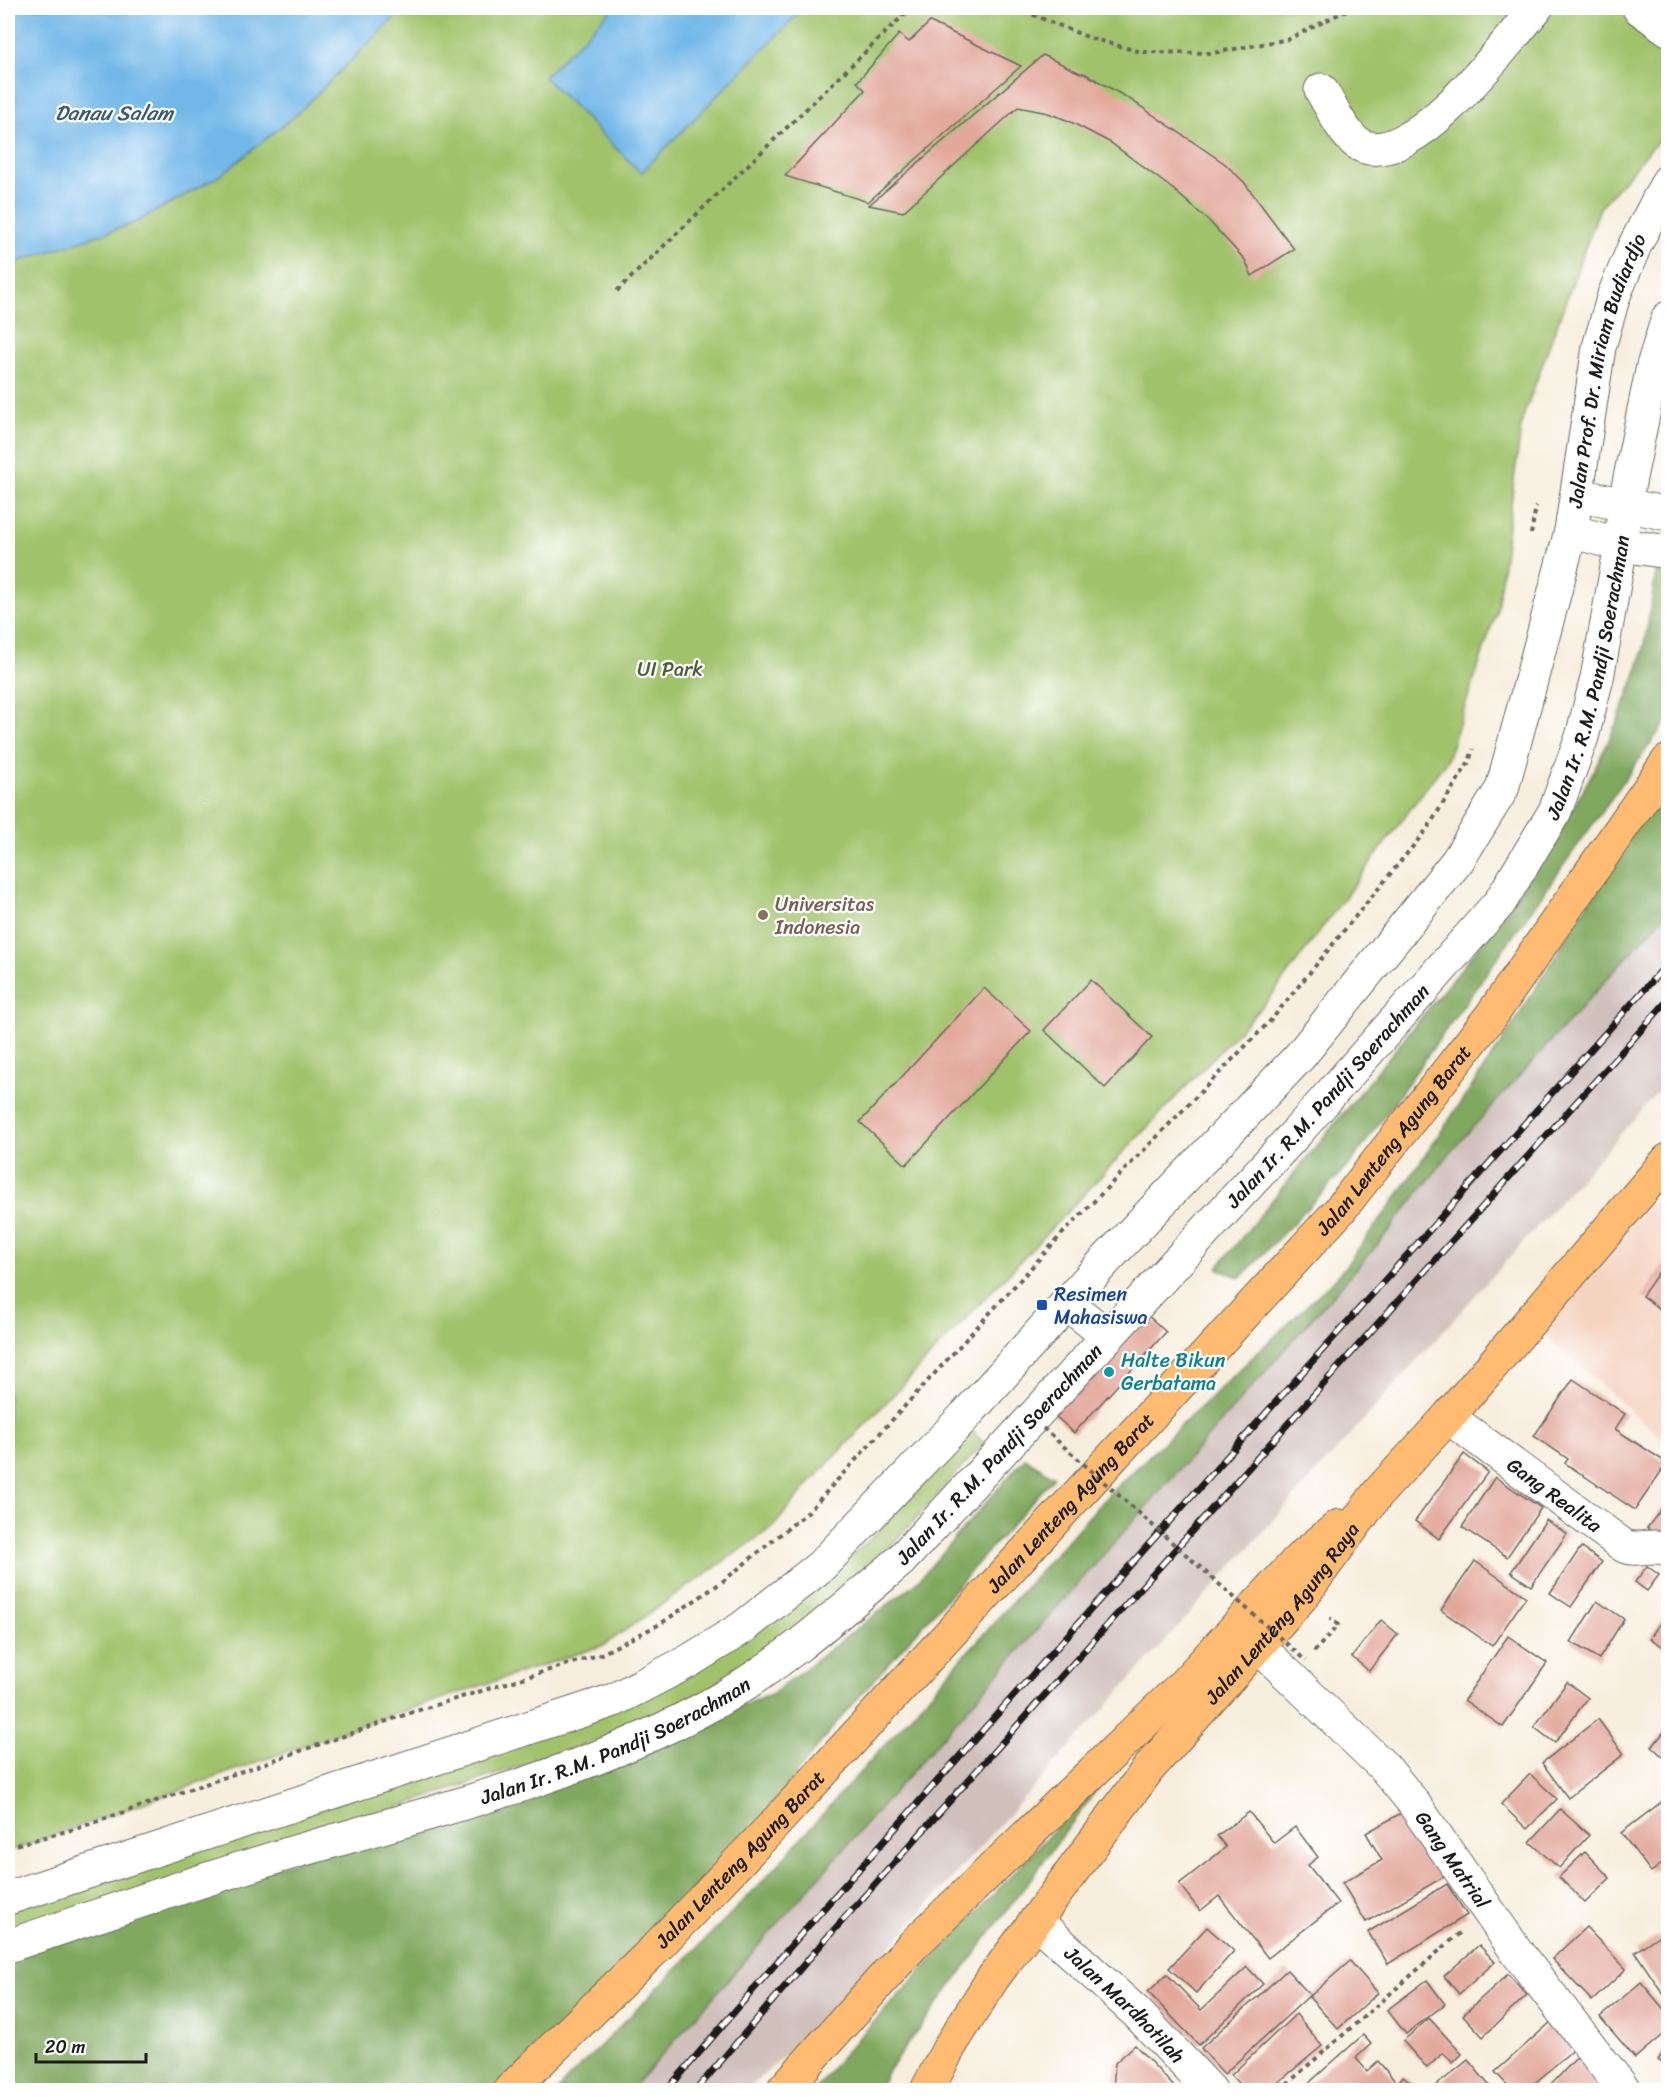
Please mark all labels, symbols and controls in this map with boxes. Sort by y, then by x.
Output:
water label: Danau Salam [55,94,175,132]
street label: Jalan Prof. Dr. Miriam Budiardjo [1557,227,1656,511]
street label: Jalan Ir. R.M. Pandji Soerachman [1535,534,1639,828]
park label: UI Park [637,652,703,687]
place label: Universitas Indonesia [774,887,875,945]
marker: Universitas Indonesia [756,908,770,922]
street label: Jalan Ir. R.M. Pandji Soerachman [1216,975,1438,1217]
street label: Jalan Lenteng Agung Barat [1306,1036,1480,1244]
place label: Resimen Mahasiswa [1054,1277,1148,1335]
marker: Resimen Mahasiswa [1035,1298,1049,1312]
street label: Jalan Ir. R.M. Pandji Soerachman [886,1335,1111,1574]
place label: Halte Bikun Gerbatama [1121,1343,1226,1401]
marker: Halte Bikun Gerbatama [1102,1365,1116,1379]
street label: Jalan Lenteng Agung Barat [977,1404,1163,1602]
street label: Gang Realita [1499,1448,1610,1543]
street label: Jalan Lenteng Agung Raya [1195,1514,1369,1713]
street label: Jalan Ir. R.M. Pandji Soerachman [475,1667,758,1815]
street label: Jalan Lenteng Agung Barat [646,1761,834,1958]
street label: Gang Matrial [1406,1803,1500,1917]
street label: Jalan Mardhotilah [1055,1936,1194,2072]
scale bar [36,2026,146,2064]
text: 20 m [45,2031,85,2063]

